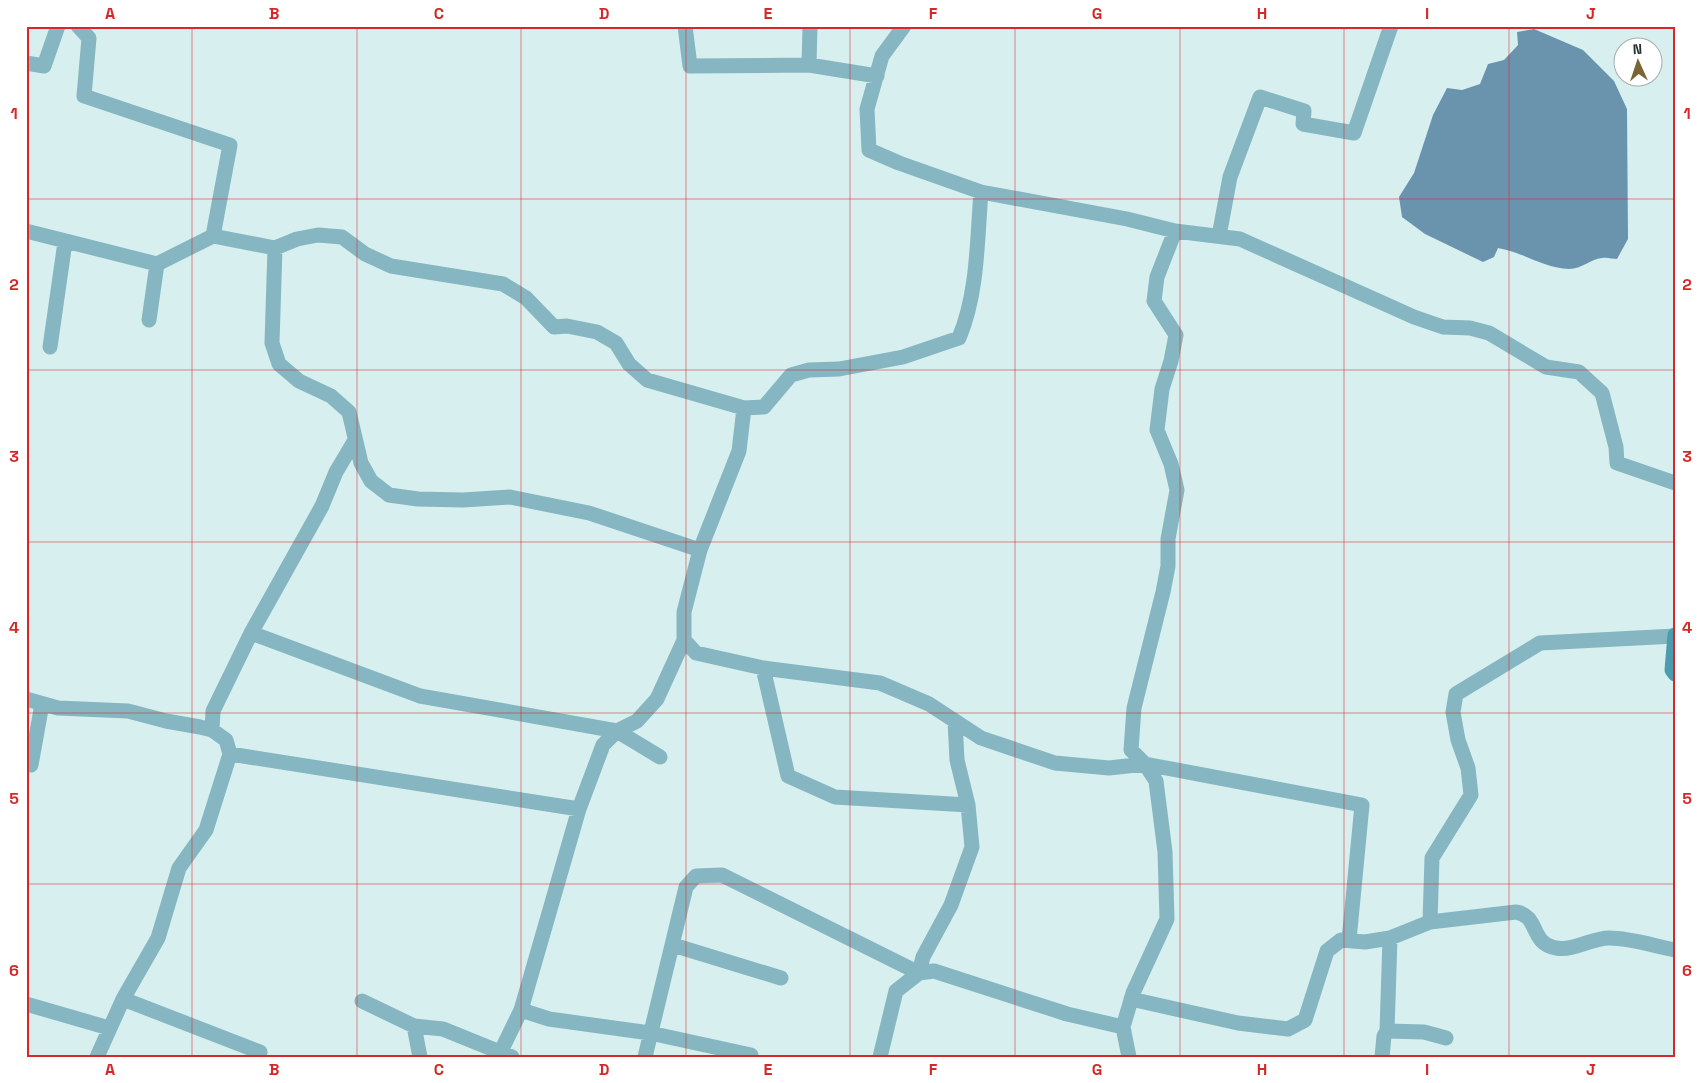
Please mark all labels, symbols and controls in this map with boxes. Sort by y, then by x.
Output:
text: A [105,3,115,24]
text: B [269,3,279,24]
text: C [434,3,444,24]
text: D [599,3,609,24]
text: E [764,3,773,24]
text: F [929,3,938,24]
text: G [1092,3,1102,24]
text: H [1257,3,1267,24]
text: I [1425,3,1429,24]
text: J [1586,3,1596,24]
north arrow [1614,38,1664,88]
text: N [1632,40,1642,58]
text: 1 [10,103,18,124]
text: 1 [1683,103,1691,124]
text: 2 [9,274,19,295]
text: 2 [1682,274,1692,295]
text: 3 [9,446,19,467]
text: 3 [1682,446,1692,467]
text: 4 [9,617,19,638]
text: 4 [1682,617,1692,638]
text: 5 [9,788,19,809]
text: 5 [1682,788,1692,809]
text: 6 [9,960,19,981]
text: 6 [1682,960,1692,981]
text: A [105,1059,115,1080]
text: B [269,1059,279,1080]
text: C [434,1059,444,1080]
text: D [599,1059,609,1080]
text: E [764,1059,773,1080]
text: F [929,1059,938,1080]
text: G [1092,1059,1102,1080]
text: H [1257,1059,1267,1080]
text: I [1425,1059,1429,1080]
text: J [1586,1059,1596,1080]

